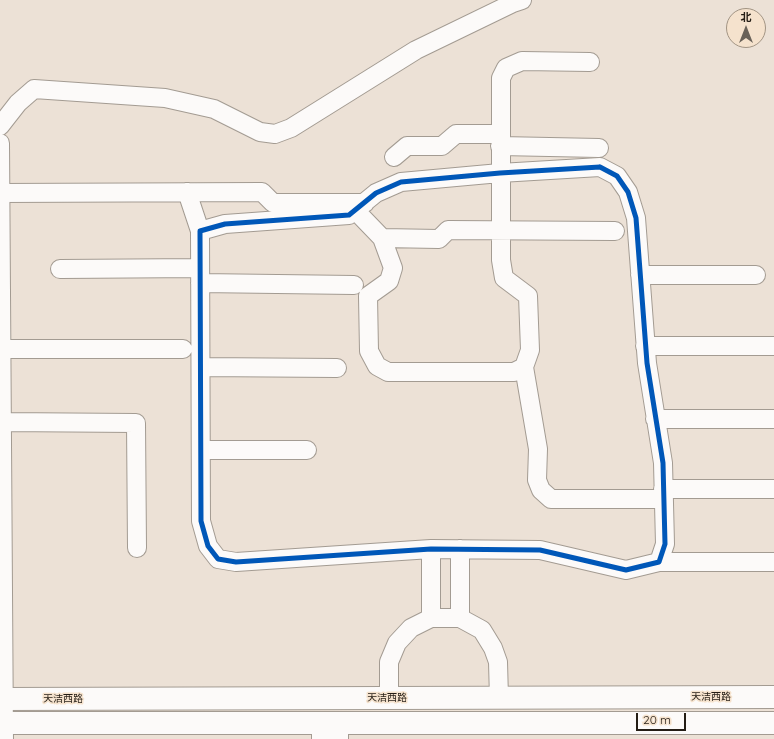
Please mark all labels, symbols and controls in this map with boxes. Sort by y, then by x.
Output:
north arrow [726,8,766,48]
text: 北 [741,10,752,24]
street label: 天洁西路 [691,691,731,703]
street label: 天洁西路 [367,692,407,704]
street label: 天洁西路 [43,693,83,705]
scale bar [638,705,688,731]
text: 20 m [643,712,671,727]

